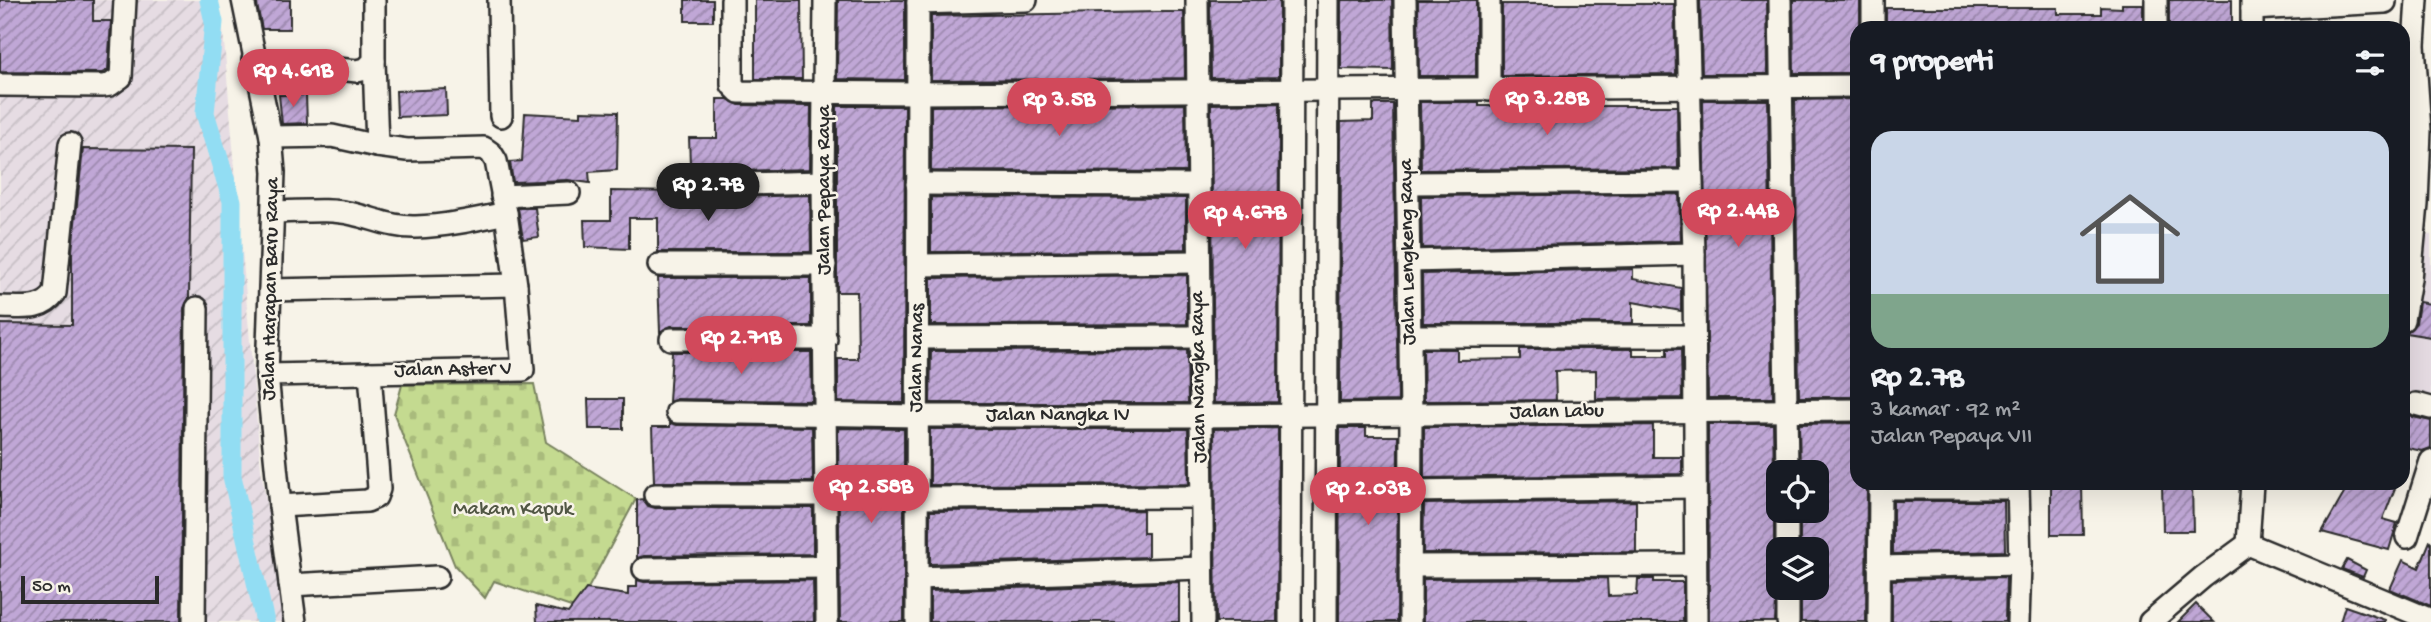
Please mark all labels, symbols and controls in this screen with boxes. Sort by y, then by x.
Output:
icon: filters [2351,44,2389,82]
text: 9 properti [1871,46,1994,81]
pin: Rp 4.61B [221,50,365,109]
text: Rp 4.61B [253,58,333,85]
pin: Rp 3.5B [994,78,1124,138]
pin: Rp 3.28B [1475,78,1619,137]
text: Rp 3.28B [1505,86,1589,113]
text: Rp 3.5B [1023,87,1095,114]
street label: Jalan Pepaya Raya [813,104,838,275]
street label: Jalan Lengkeng Raya [1395,157,1423,345]
pin: Rp 2.7B [643,164,773,223]
text: Rp 2.7B [672,172,744,199]
street label: Jalan Harapan Baru Raya [258,176,286,401]
icon: home [2067,176,2193,302]
pin: Rp 2.44B [1666,190,1810,249]
pin: Rp 4.67B [1173,191,1317,251]
text: Rp 2.44B [1698,198,1778,225]
text: Rp 4.67B [1204,200,1286,227]
street label: Jalan Nangka Raya [1186,289,1214,463]
street label: Jalan Nanas [905,302,931,413]
pin: Rp 2.71B [669,316,813,376]
text: Rp 2.71B [701,325,781,352]
street label: Jalan Aster V [394,357,512,385]
text: Rp 2.7B [1871,362,1964,397]
text: 3 kamar · 92 m² [1871,397,2020,424]
street label: Jalan Labu [1510,400,1605,426]
street label: Jalan Nangka IV [986,404,1130,429]
text: Jalan Pepaya VII [1871,424,2032,451]
map controls [1766,460,1829,600]
button: locate [1766,460,1829,523]
pin: Rp 2.58B [799,466,943,525]
pin: Rp 2.03B [1296,468,1440,527]
text: Rp 2.58B [829,474,913,501]
text: Rp 2.03B [1326,476,1410,503]
park label: Makam Kapuk [453,498,576,523]
button: layers [1766,537,1829,600]
scale bar [21,573,159,605]
text: 50 m [32,576,71,599]

